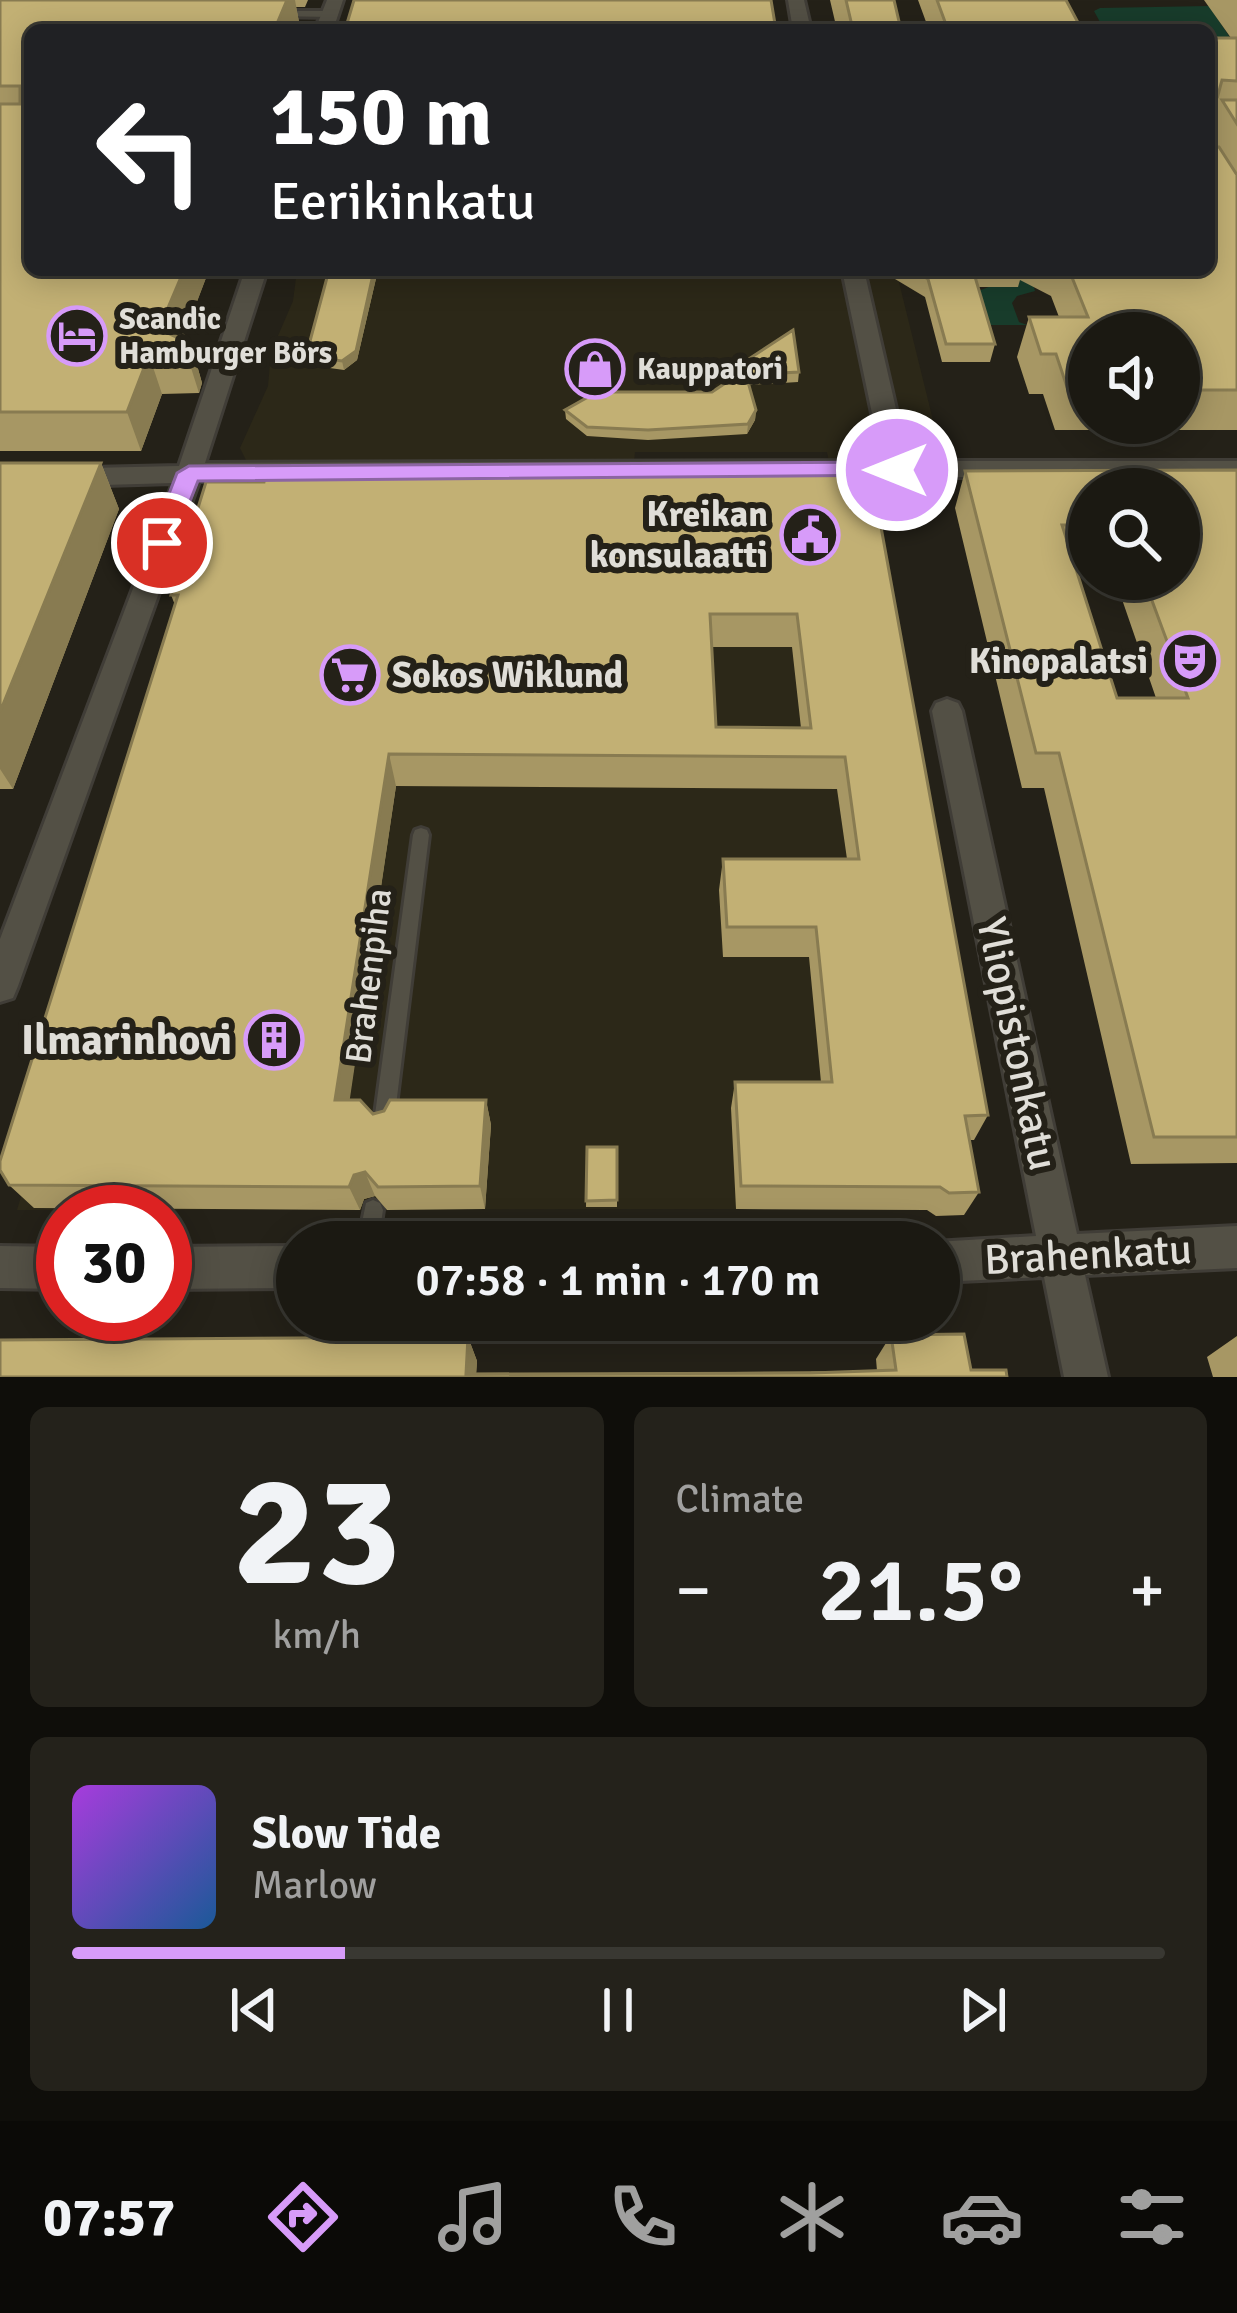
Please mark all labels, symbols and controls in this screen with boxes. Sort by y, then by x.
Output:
text: 150 m [270,65,492,169]
icon: left [72,72,228,228]
text: Eerikinkatu [270,168,536,235]
place label: Scandic Hamburger Börs [119,301,332,372]
hotel icon: Scandic Hamburger Börs [46,305,108,367]
map controls [1068,312,1200,600]
button: sound [1068,312,1200,444]
shop icon: Kauppatori [564,338,626,400]
place label: Kauppatori [637,351,783,388]
position arrow [834,407,960,533]
button: search [1068,468,1200,600]
pin [111,492,213,594]
place label: Kreikan konsulaatti [590,492,768,578]
public building icon: Kreikan konsulaatti [779,504,841,566]
icon: arrive [129,510,195,576]
theatre icon: Kinopalatsi [1159,630,1221,692]
place label: Kinopalatsi [969,639,1148,684]
supermarket icon: Sokos Wiklund [319,644,381,706]
place label: Sokos Wiklund [392,653,623,698]
street label: Brahenpiha [336,886,402,1066]
street label: Yliopistonkatu [965,913,1069,1175]
building icon: Ilmarinhovi [243,1009,305,1071]
place label: Ilmarinhovi [21,1015,232,1066]
speed limit sign: 30 [36,1185,192,1341]
street label: Brahenkatu [983,1224,1193,1286]
text: 07:58 · 1 min · 170 m [416,1253,820,1308]
text: 23 [233,1436,401,1629]
text: Climate [676,1475,804,1523]
text: 21.5° [818,1535,1023,1646]
text: − [676,1550,711,1631]
text: + [1129,1550,1165,1631]
text: km/h [273,1611,361,1659]
text: Slow Tide [252,1806,441,1861]
text: Marlow [252,1861,377,1909]
icon: previous [221,1977,287,2043]
icon: pause [585,1977,651,2043]
icon: next [950,1977,1016,2043]
icon: directions [261,2175,345,2259]
icon: music [431,2175,515,2259]
icon: phone [601,2175,685,2259]
icon: climate [770,2175,854,2259]
icon: car [940,2175,1024,2259]
icon: filters [1110,2175,1194,2259]
text: 07:57 [43,2184,175,2251]

